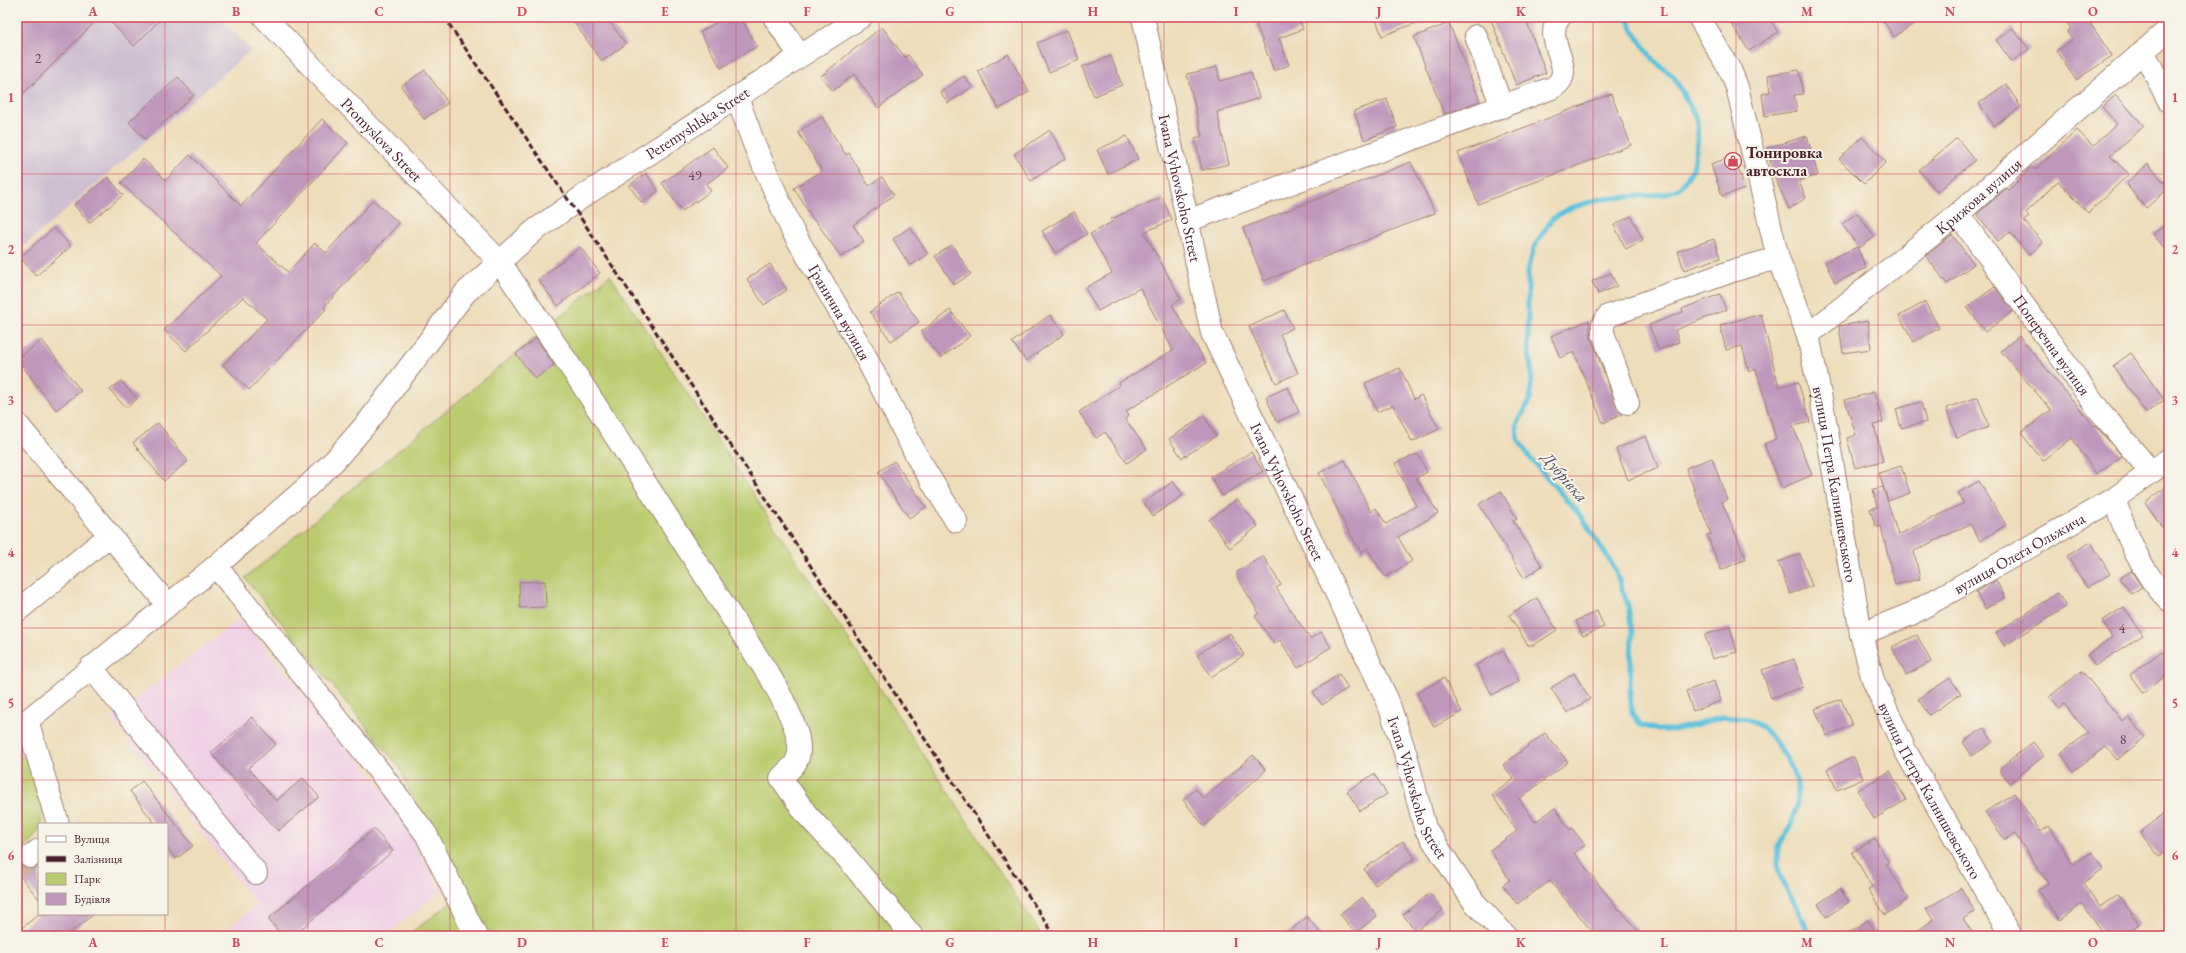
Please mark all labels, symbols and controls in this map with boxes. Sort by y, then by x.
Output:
text: A [87,3,98,20]
text: B [232,3,240,20]
text: C [374,3,384,20]
text: D [517,3,527,20]
text: E [661,3,669,20]
text: F [803,3,811,20]
text: G [945,3,955,20]
text: H [1088,3,1099,20]
text: I [1234,3,1239,20]
text: J [1375,3,1382,20]
text: K [1516,3,1527,20]
text: L [1660,3,1668,20]
text: M [1801,3,1813,20]
text: N [1945,3,1956,20]
text: O [2088,3,2098,20]
house number: 2 [35,49,42,67]
street label: Peremyshlska Street [641,81,753,164]
text: 1 [8,89,15,106]
text: 1 [2172,89,2179,106]
street label: Promyslova Street [336,93,427,186]
street label: Ivana Vyhovskoho Street [1154,112,1207,264]
place label: Тонировка автоскла [1746,142,1823,181]
shop icon: Тонировка автоскла [1723,151,1743,171]
street label: Крижова вулиця [1931,153,2026,239]
house number: 49 [688,166,702,184]
text: 2 [8,241,15,258]
text: 2 [2172,241,2179,258]
street label: Гранична вулиця [804,260,876,364]
street label: Поперечна вулиця [2008,290,2096,399]
street label: вулиця Петра Калнишевського [1808,384,1863,584]
text: 3 [8,392,15,409]
text: 3 [2172,392,2179,409]
street label: Ivana Vyhovskoho Street [1246,419,1330,564]
water label: Дубрівка [1536,446,1593,507]
street label: вулиця Олега Ольжича [1950,507,2089,598]
text: 4 [8,544,15,561]
text: 4 [2172,544,2179,561]
house number: 4 [2119,619,2126,637]
text: 5 [8,695,14,712]
text: 5 [2172,695,2178,712]
street label: вулиця Петра Калнишевського [1874,699,1987,883]
street label: Ivana Vyhovskoho Street [1383,713,1453,863]
house number: 8 [2120,730,2127,748]
legend [38,823,168,915]
text: Вулиця [74,831,110,847]
text: 6 [8,847,15,864]
text: 6 [2172,847,2179,864]
text: Залізниця [74,851,123,867]
text: Парк [74,871,101,887]
text: Будівля [74,891,111,907]
text: A [87,934,98,951]
text: B [232,934,240,951]
text: C [374,934,384,951]
text: D [517,934,527,951]
text: E [661,934,669,951]
text: F [803,934,811,951]
text: G [945,934,955,951]
text: H [1088,934,1099,951]
text: I [1234,934,1239,951]
text: J [1375,934,1382,951]
text: K [1516,934,1527,951]
text: L [1660,934,1668,951]
text: M [1801,934,1813,951]
text: N [1945,934,1956,951]
text: O [2088,934,2098,951]

